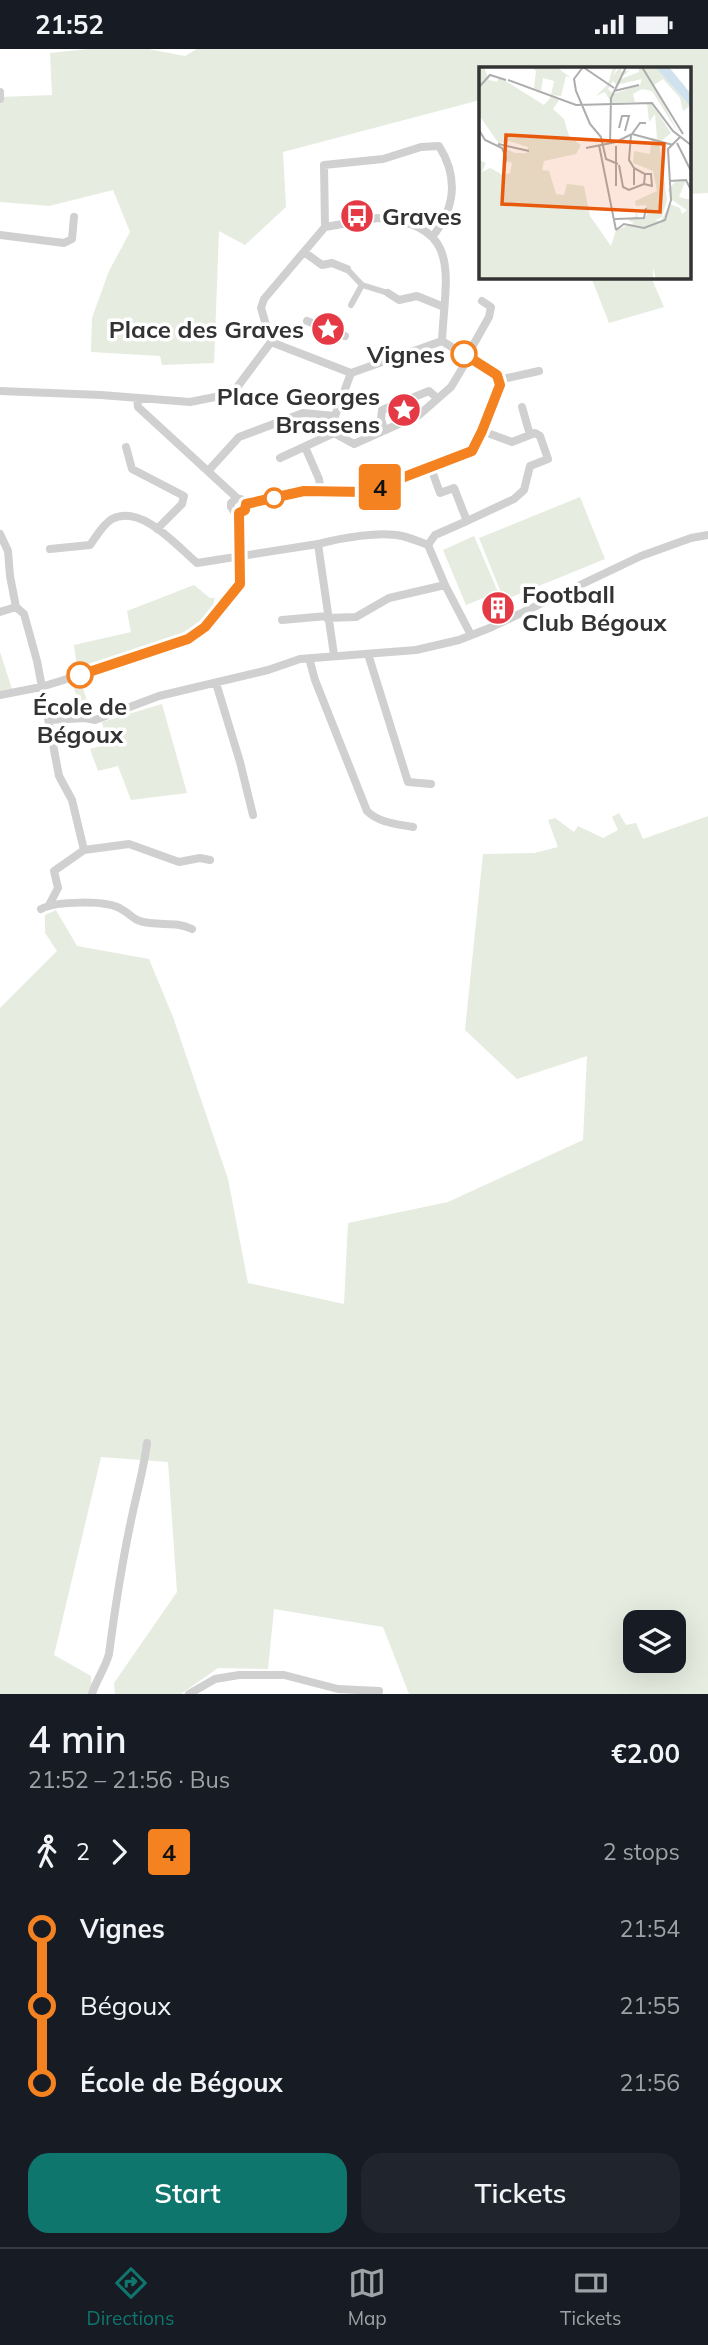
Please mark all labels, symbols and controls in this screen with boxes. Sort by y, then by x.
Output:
text: 21:52 [35,8,104,41]
inset map [479,67,690,278]
bus stop icon: Graves [338,197,376,235]
place label: Graves [382,201,462,231]
place icon: Place des Graves [309,310,347,348]
place label: Place des Graves [109,314,304,344]
place label: Vignes [366,339,445,369]
marker: Vignes [451,341,477,367]
place label: Place Georges Brassens [217,381,380,439]
place icon: Place Georges Brassens [385,391,423,429]
line badge: 4 [357,464,403,510]
text: 4 [373,472,387,502]
unlabelled marker [264,488,284,508]
place label: Football Club Bégoux [522,579,668,637]
building icon: Football Club Bégoux [479,589,517,627]
marker: École de Bégoux [67,662,93,688]
place label: École de Bégoux [33,691,127,749]
map controls [623,1610,686,1673]
button: layers [623,1610,686,1673]
text: 4 min [28,1715,127,1763]
text: €2.00 [611,1737,680,1770]
text: 21:52 – 21:56 · Bus [28,1765,230,1794]
icon: walk [28,1833,66,1871]
icon: forward [100,1833,138,1871]
text: 2 [76,1837,90,1866]
text: 4 [162,1837,176,1867]
text: 2 stops [603,1837,680,1866]
text: Vignes [80,1912,165,1945]
text: 21:54 [620,1914,680,1943]
text: Bégoux [80,1989,171,2022]
text: 21:55 [620,1991,680,2020]
text: École de Bégoux [80,2066,283,2099]
text: 21:56 [620,2068,680,2097]
button: Start [28,2153,347,2233]
button: Tickets [361,2153,680,2233]
tab: Directions [87,2264,174,2330]
tab: Map [348,2264,387,2330]
tab: Tickets [560,2264,621,2330]

